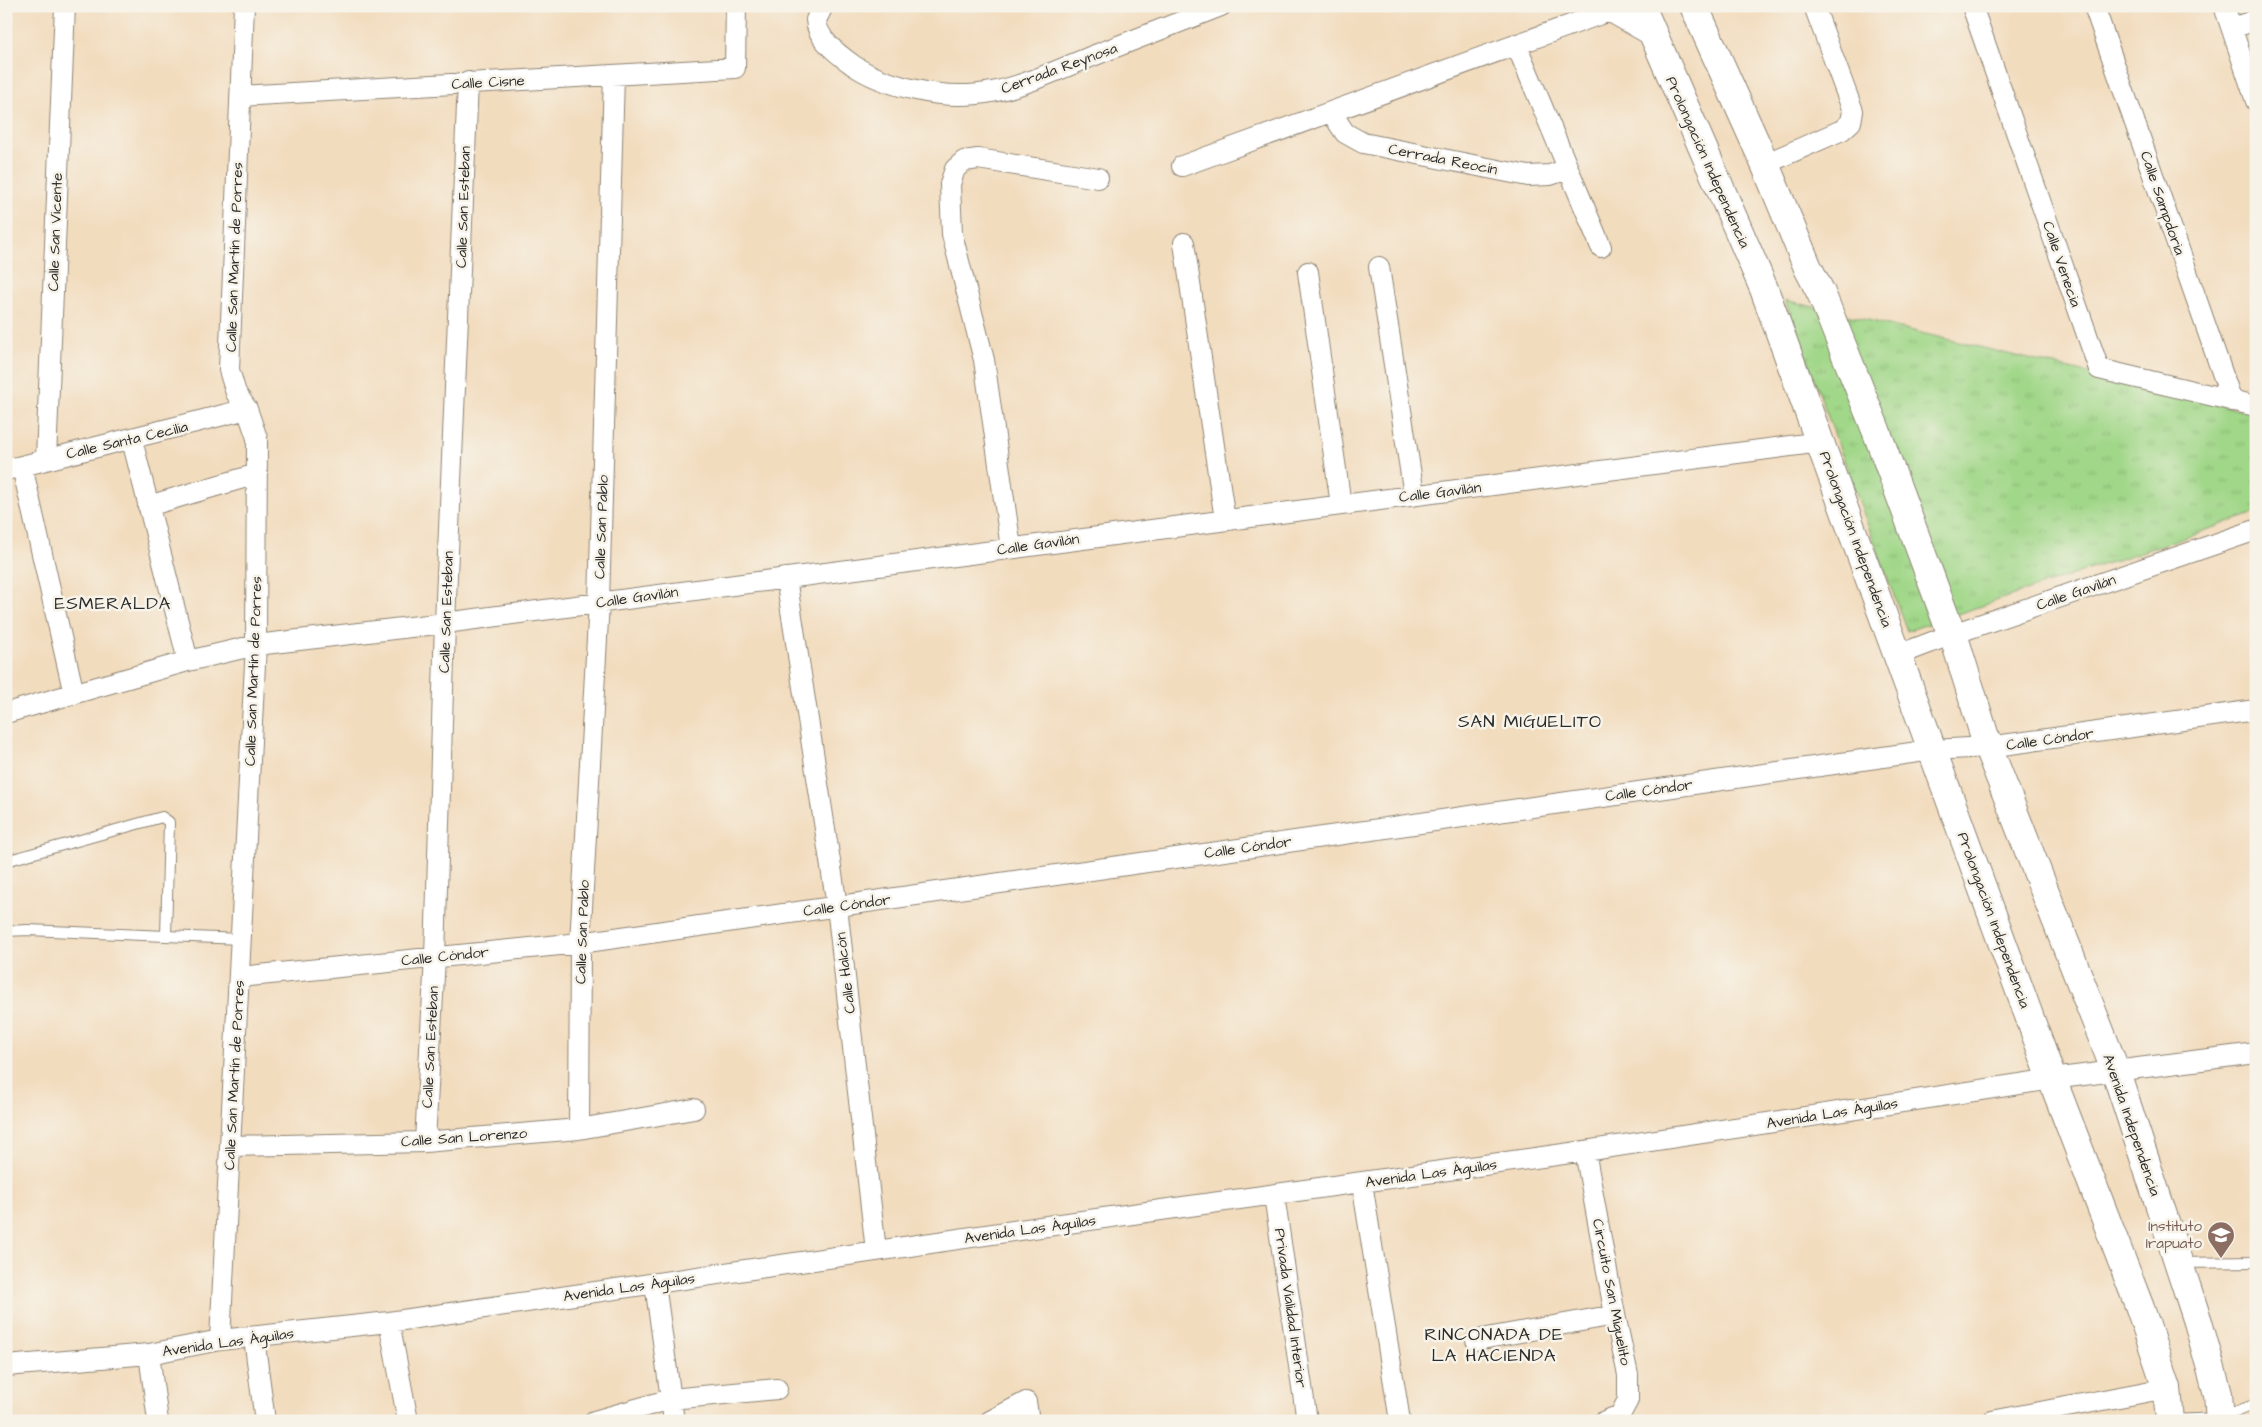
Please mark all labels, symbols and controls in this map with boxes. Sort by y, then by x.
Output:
street label: Cerrada Reynosa [998,38,1121,100]
street label: Calle Cisne [451,70,525,95]
street label: Prolongación Independencia [1659,73,1755,252]
street label: Cerrada Reocín [1387,139,1500,180]
street label: Calle San Esteban [451,145,476,268]
street label: Calle Sampdoria [2135,148,2190,258]
street label: Calle San Martín de Porres [221,161,248,352]
street label: Calle San Vicente [43,172,68,292]
street label: Calle Venecia [2037,218,2086,310]
street label: Calle Santa Cecilia [64,416,190,465]
street label: Prolongación Independencia [1813,448,1897,631]
street label: Calle San Pablo [589,474,614,580]
street label: Calle Gavilán [1398,477,1483,508]
street label: Calle Gavilán [996,528,1081,561]
street label: Calle San Esteban [434,550,459,673]
street label: Calle Gavilán [2034,569,2119,616]
street label: Calle San Martín de Porres [240,575,267,766]
street label: Calle Gavilán [595,581,680,614]
district label: ESMERALDA [55,591,171,616]
district label: SAN MIGUELITO [1458,709,1602,734]
street label: Calle Cóndor [2005,723,2095,756]
street label: Calle Cóndor [1604,774,1694,807]
street label: Prolongación Independencia [1951,829,2035,1012]
street label: Calle Cóndor [1203,831,1293,864]
street label: Calle San Pablo [570,879,595,985]
street label: Calle Cóndor [802,889,892,922]
street label: Calle Halcón [830,931,861,1015]
street label: Calle Cóndor [400,941,490,972]
street label: Calle San Martín de Porres [219,979,250,1170]
street label: Calle San Esteban [417,985,444,1108]
street label: Avenida Independencia [2097,1051,2166,1199]
street label: Avenida Las Águilas [1765,1093,1900,1135]
street label: Calle San Lorenzo [400,1123,528,1152]
street label: Avenida Las Águilas [1364,1154,1499,1194]
street label: Avenida Las Águilas [963,1210,1098,1250]
place label: Instituto Irapuato [2146,1216,2203,1254]
street label: Circuito San Miguelito [1586,1217,1636,1368]
school or university icon: Instituto Irapuato [2206,1220,2236,1259]
street label: Privada Vialidad Interior [1269,1227,1312,1389]
street label: Avenida Las Águilas [562,1268,697,1308]
district label: RINCONADA DE LA HACIENDA [1424,1322,1564,1368]
street label: Avenida Las Águilas [161,1323,296,1363]

